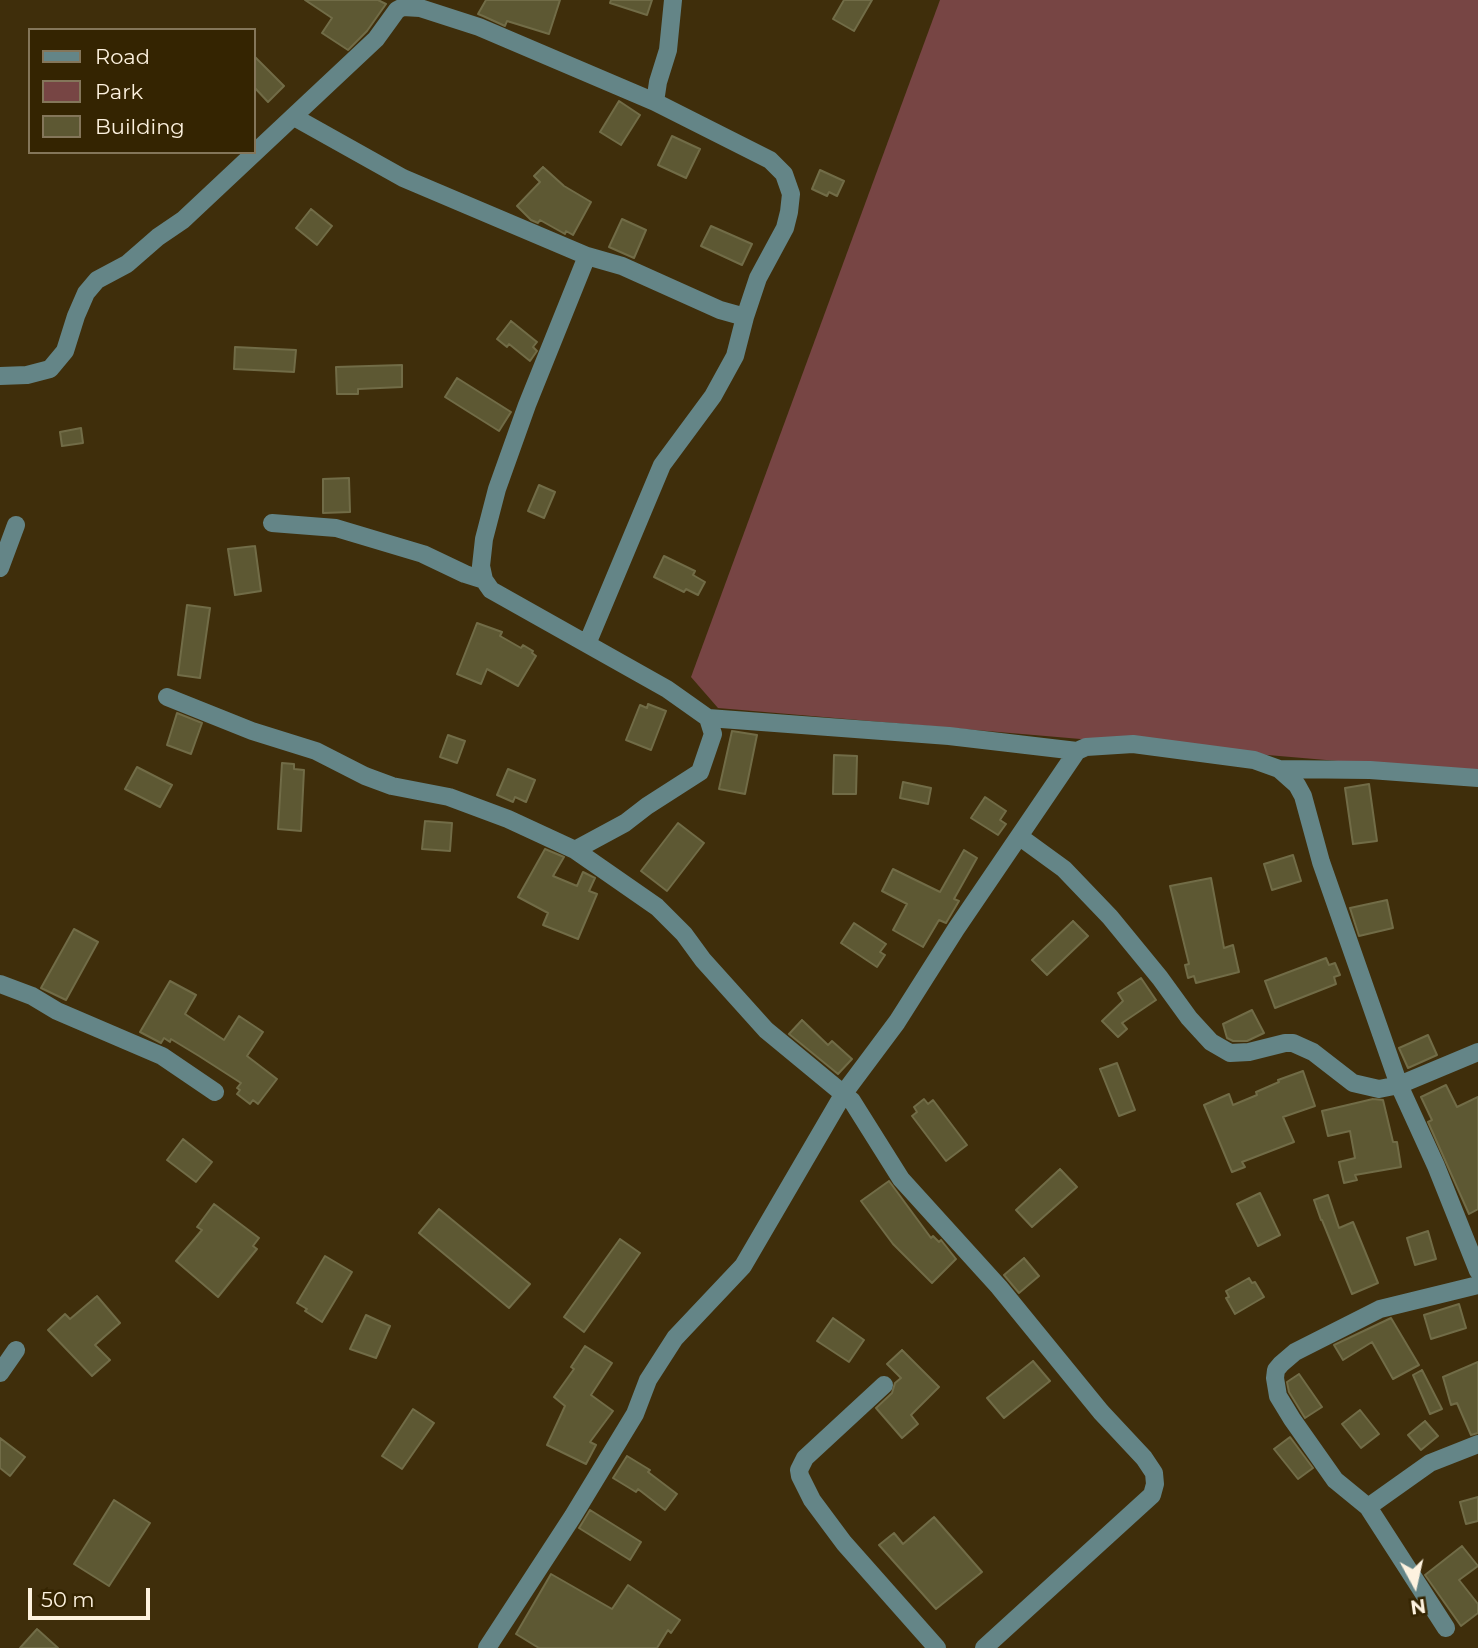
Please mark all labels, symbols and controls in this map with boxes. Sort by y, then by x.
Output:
legend [28,28,256,154]
text: Road [95,44,150,69]
text: Park [95,79,143,104]
text: Building [95,114,185,139]
north arrow [1380,1550,1450,1620]
scale bar [32,1574,154,1618]
text: 50 m [41,1587,95,1612]
text: N [1409,1594,1427,1619]

